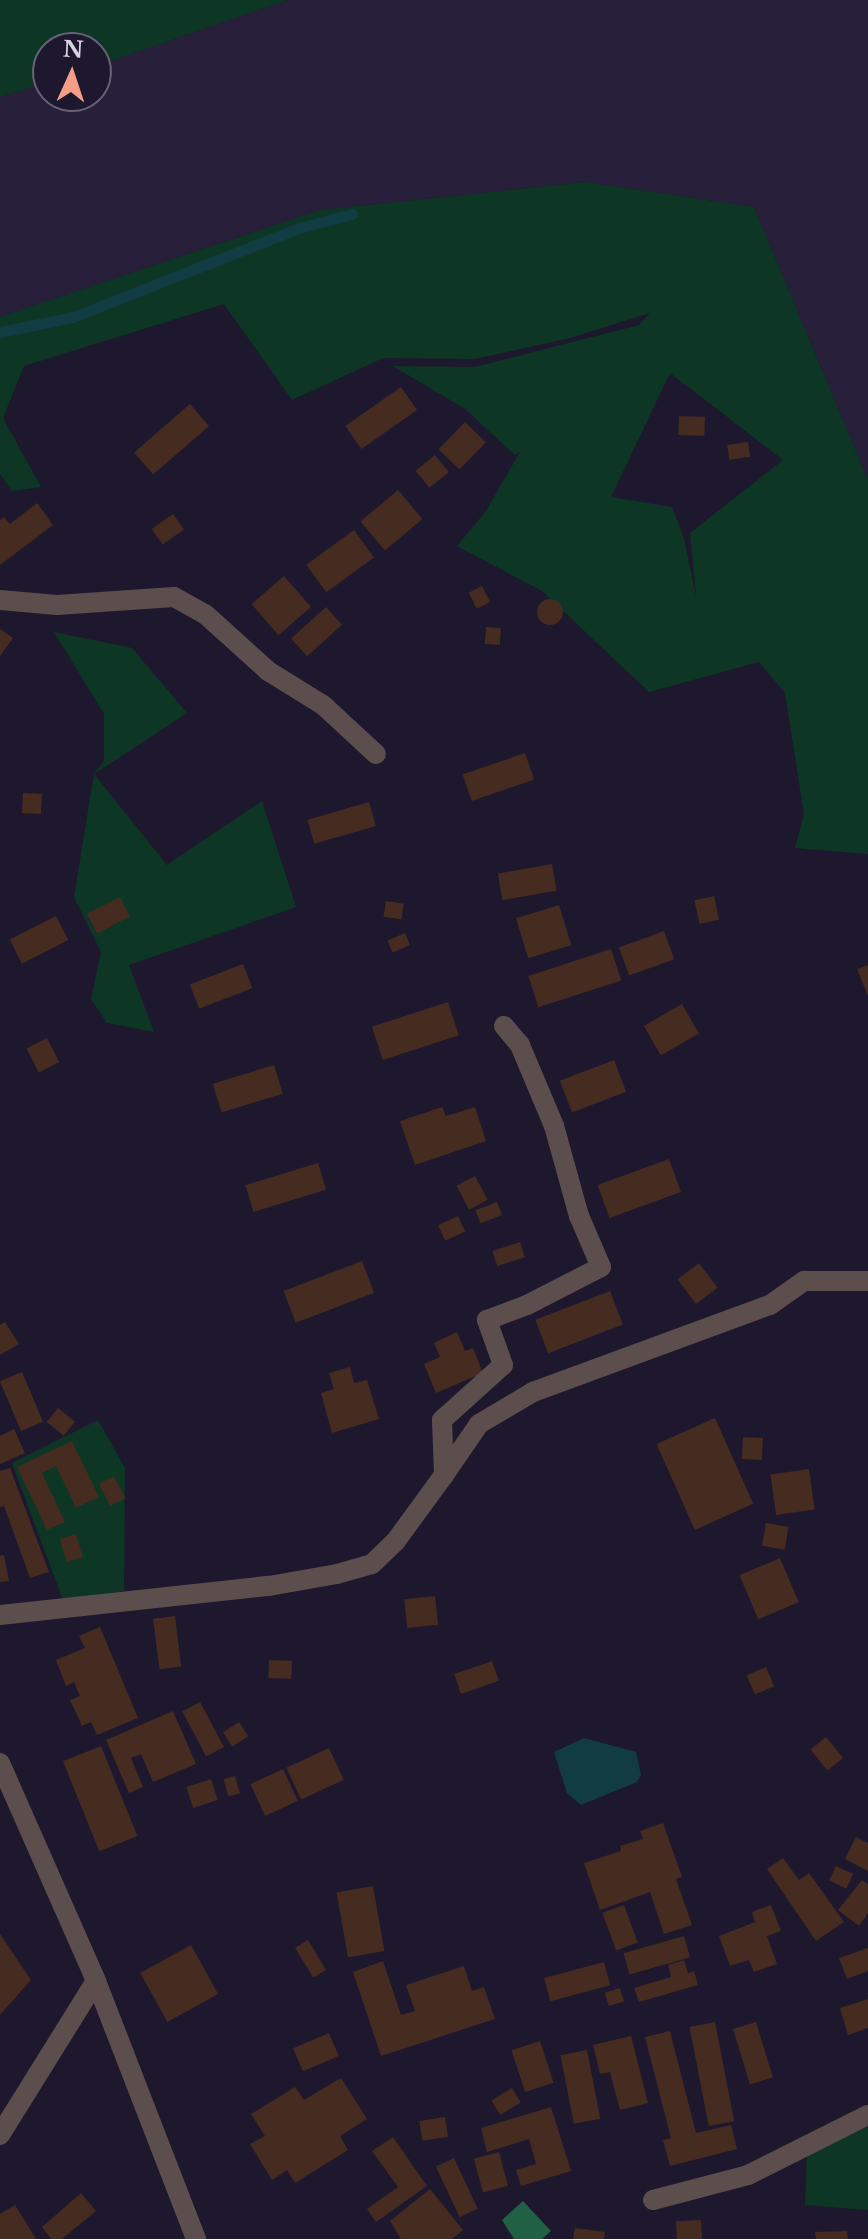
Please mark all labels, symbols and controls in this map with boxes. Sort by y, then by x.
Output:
north arrow [32,32,112,112]
text: N [62,36,84,64]

